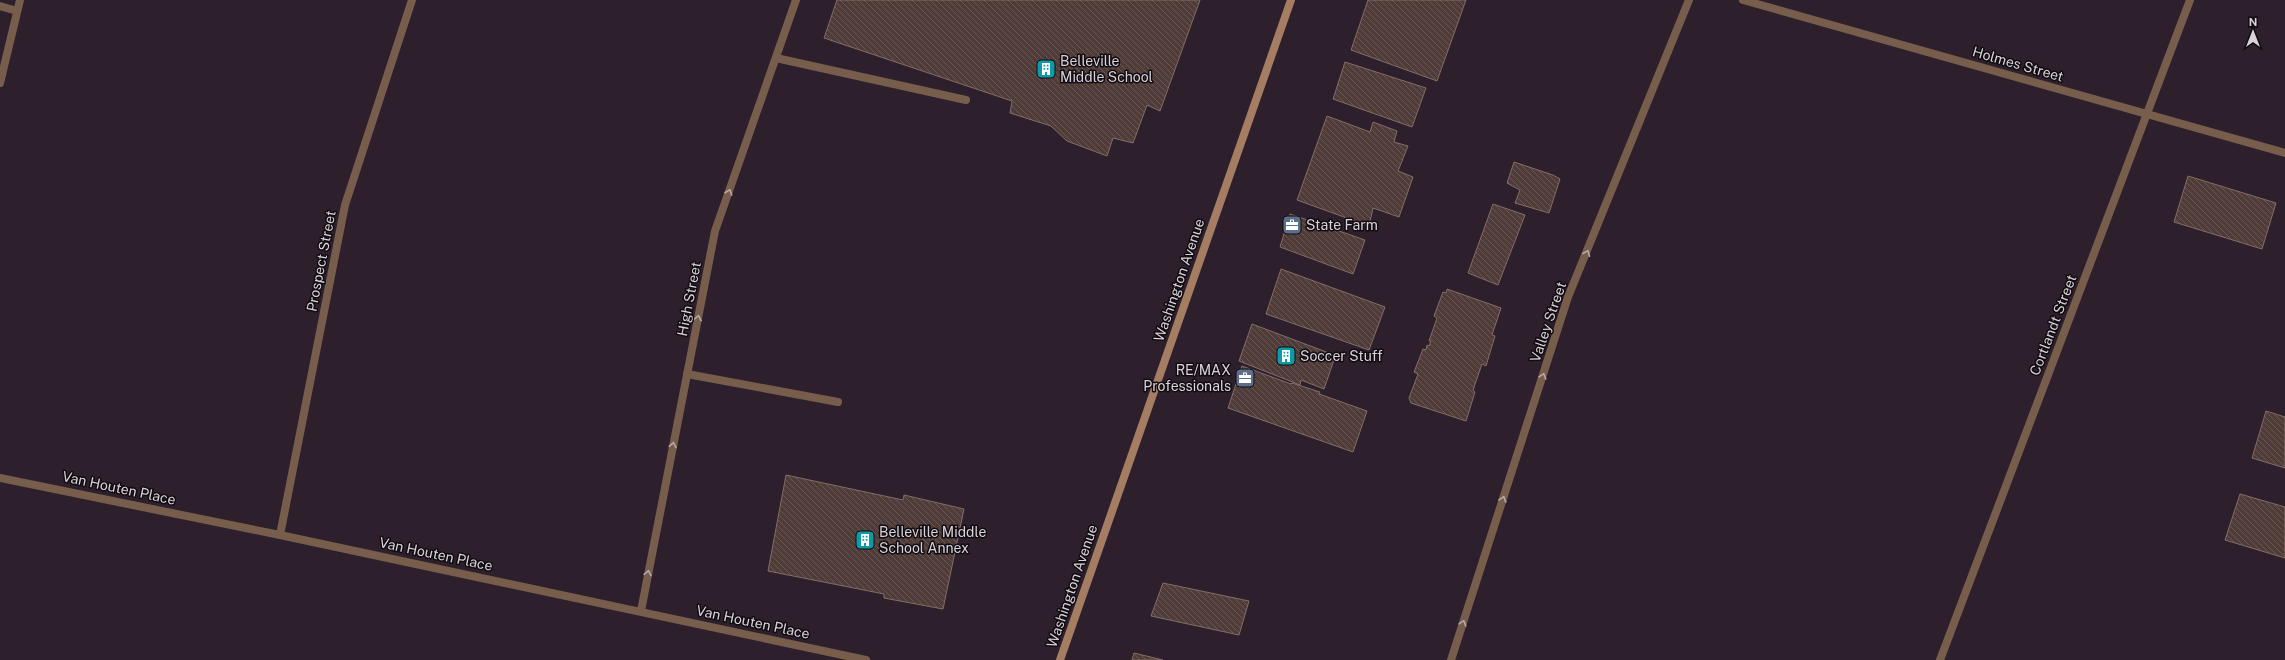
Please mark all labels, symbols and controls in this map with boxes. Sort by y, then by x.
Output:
north arrow [2233,12,2273,52]
text: N [2249,16,2257,28]
street label: Holmes Street [1971,43,2065,85]
place label: Belleville Middle School [1060,53,1153,85]
building icon: Belleville Middle School [1035,58,1057,80]
one-way arrow [724,188,733,195]
street label: Prospect Street [303,209,339,313]
office icon: State Farm [1281,214,1303,236]
street label: Washington Avenue [1150,216,1208,343]
place label: State Farm [1306,217,1378,233]
one-way arrow [1582,250,1590,257]
street label: High Street [674,261,704,337]
street label: Cortlandt Street [2026,272,2080,378]
street label: Valley Street [1527,280,1569,364]
one-way arrow [694,315,702,321]
building icon: Soccer Stuff [1275,345,1297,367]
place label: Soccer Stuff [1300,348,1383,364]
place label: RE/MAX Professionals [1143,362,1231,394]
office icon: RE/MAX Professionals [1234,367,1256,389]
one-way arrow [1538,372,1547,379]
one-way arrow [669,442,677,449]
street label: Van Houten Place [61,468,177,508]
one-way arrow [1498,496,1507,503]
street label: Washington Avenue [1043,522,1101,649]
place label: Belleville Middle School Annex [879,524,986,556]
building icon: Belleville Middle School Annex [854,529,876,551]
street label: Van Houten Place [378,534,494,574]
one-way arrow [644,570,652,576]
street label: Van Houten Place [695,602,811,642]
one-way arrow [1458,620,1467,627]

